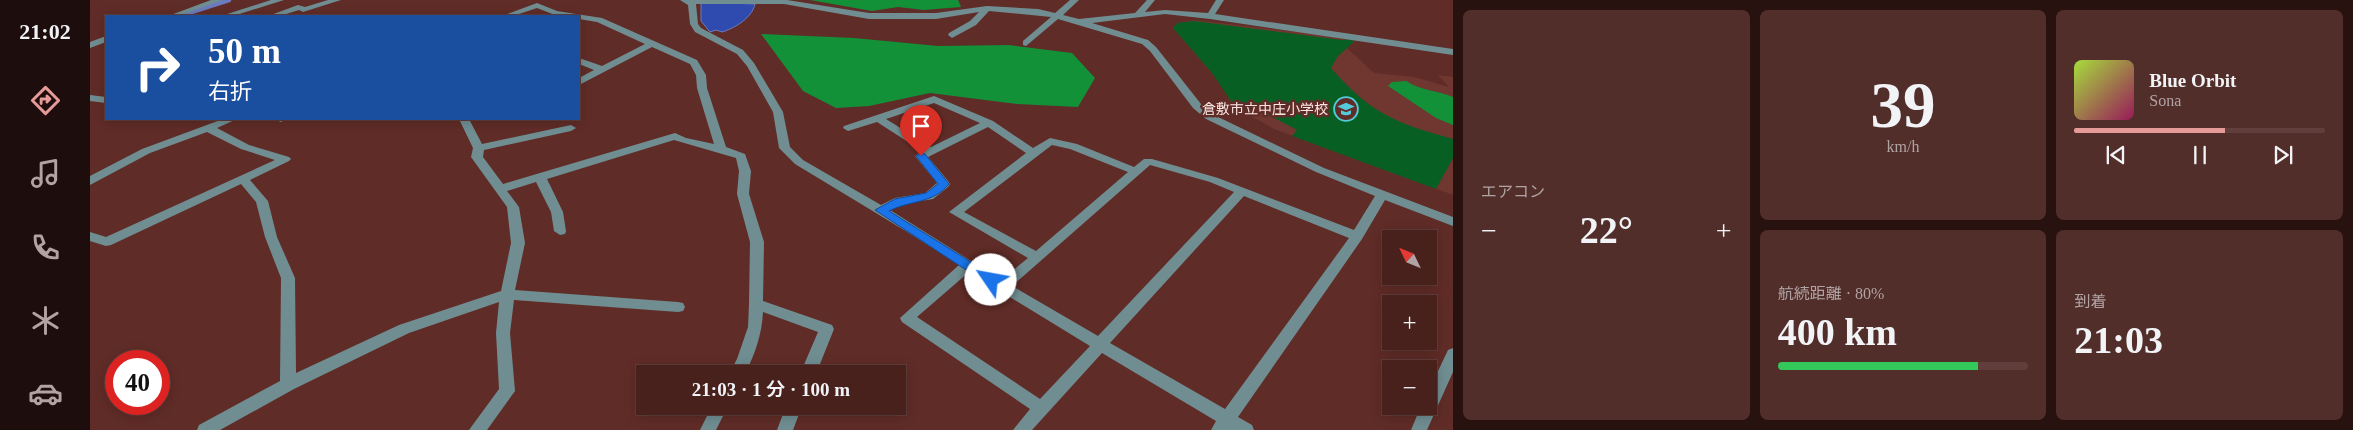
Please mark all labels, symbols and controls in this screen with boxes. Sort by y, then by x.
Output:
text: 21:02 [19,19,71,44]
text: 50 m [208,32,281,71]
icon: right [125,35,190,100]
text: 39 [1870,69,1935,141]
text: Blue Orbit [2149,70,2236,91]
text: 右折 [208,79,252,104]
icon: directions [28,83,63,118]
text: Sona [2149,92,2181,109]
school or university icon: 倉敷市立中庄小学校 [1333,96,1359,122]
place label: 倉敷市立中庄小学校 [1202,101,1328,117]
pin [900,105,942,156]
icon: arrive [907,112,935,140]
text: km/h [1887,138,1919,155]
icon: previous [2102,141,2130,169]
icon: pause [2186,141,2214,169]
icon: next [2269,141,2297,169]
icon: music [28,156,63,191]
text: エアコン [1481,183,1545,200]
text: 22° [1580,209,1633,251]
text: − [1481,215,1497,246]
text: + [1716,215,1732,246]
icon: phone [28,230,63,265]
north arrow [1382,230,1438,285]
map controls [1382,230,1437,415]
position arrow [964,253,1016,305]
text: 航続距離 · 80% [1778,285,1884,302]
text: 到着 [2074,293,2106,310]
button: + [1382,295,1437,350]
icon: climate [28,303,63,338]
text: 400 km [1778,311,1897,353]
text: 21:03 [2074,319,2163,361]
speed limit sign: 40 [105,350,170,415]
button: − [1382,360,1437,415]
icon: car [28,376,63,411]
text: 21:03 · 1 分 · 100 m [692,379,850,400]

